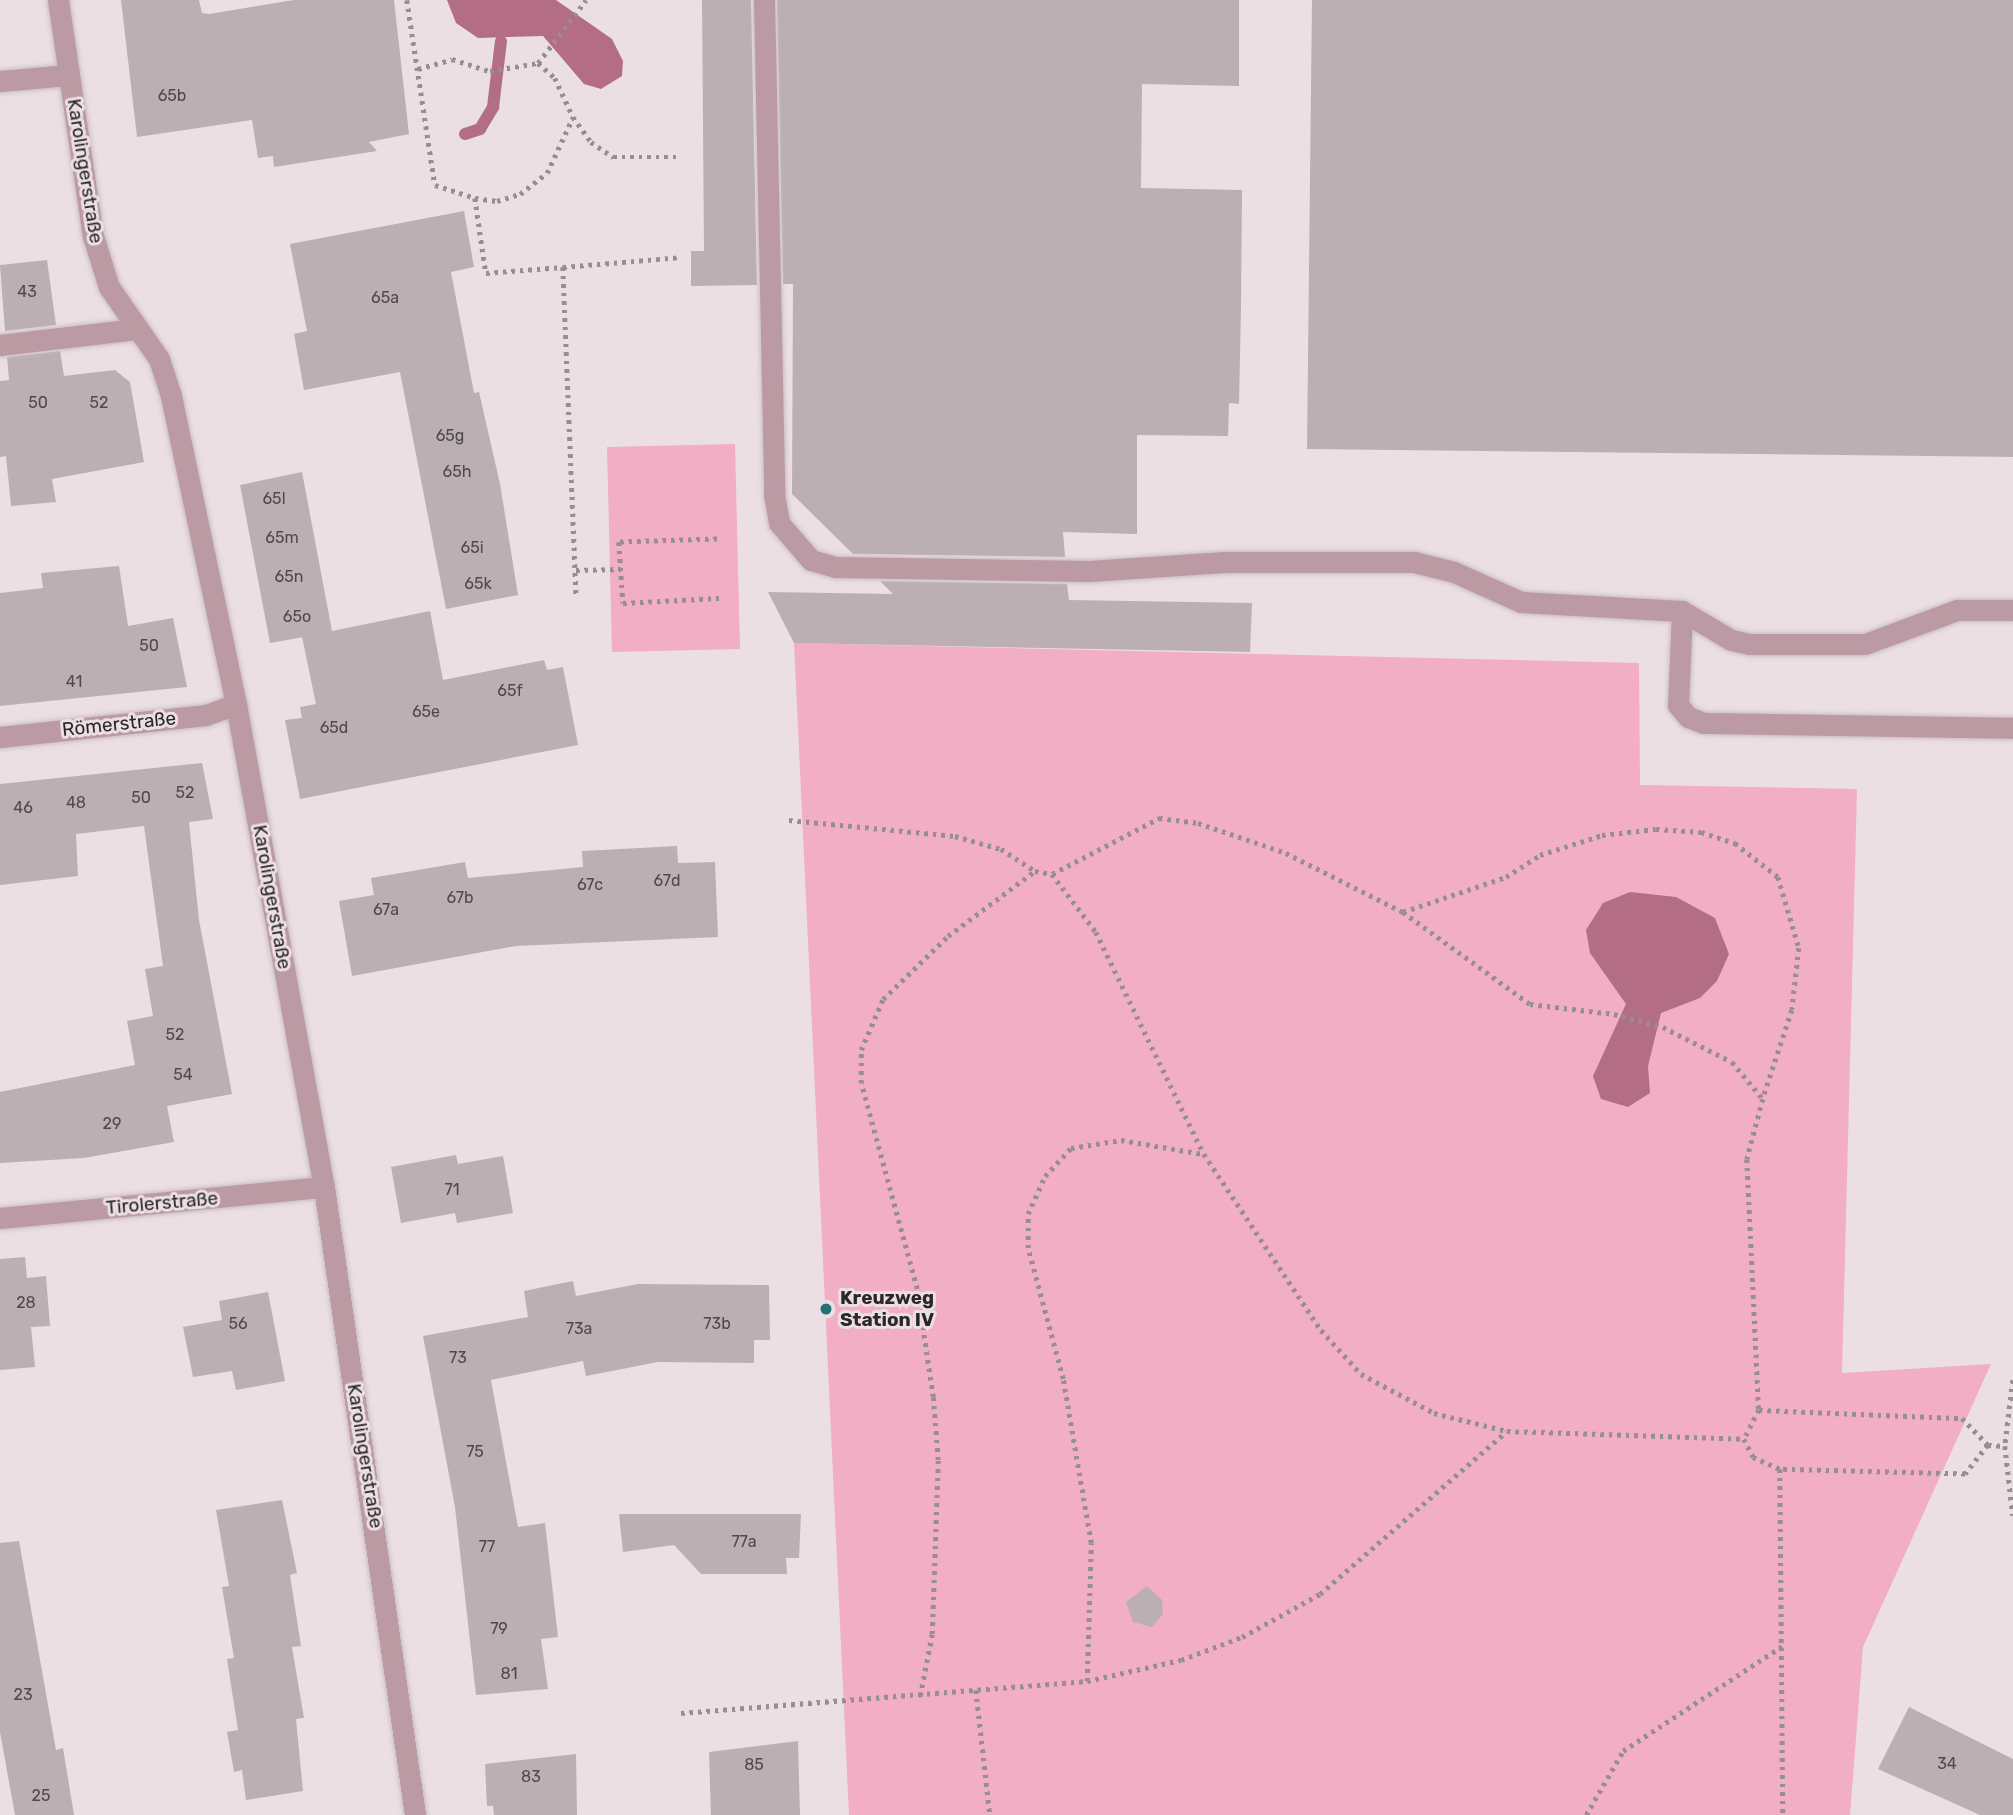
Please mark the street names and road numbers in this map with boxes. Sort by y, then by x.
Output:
street label: Karolingerstraße [62,97,108,245]
street label: Römerstraße [61,707,177,741]
street label: Karolingerstraße [248,823,296,971]
street label: Tirolerstraße [105,1187,219,1219]
street label: Karolingerstraße [342,1382,388,1530]

